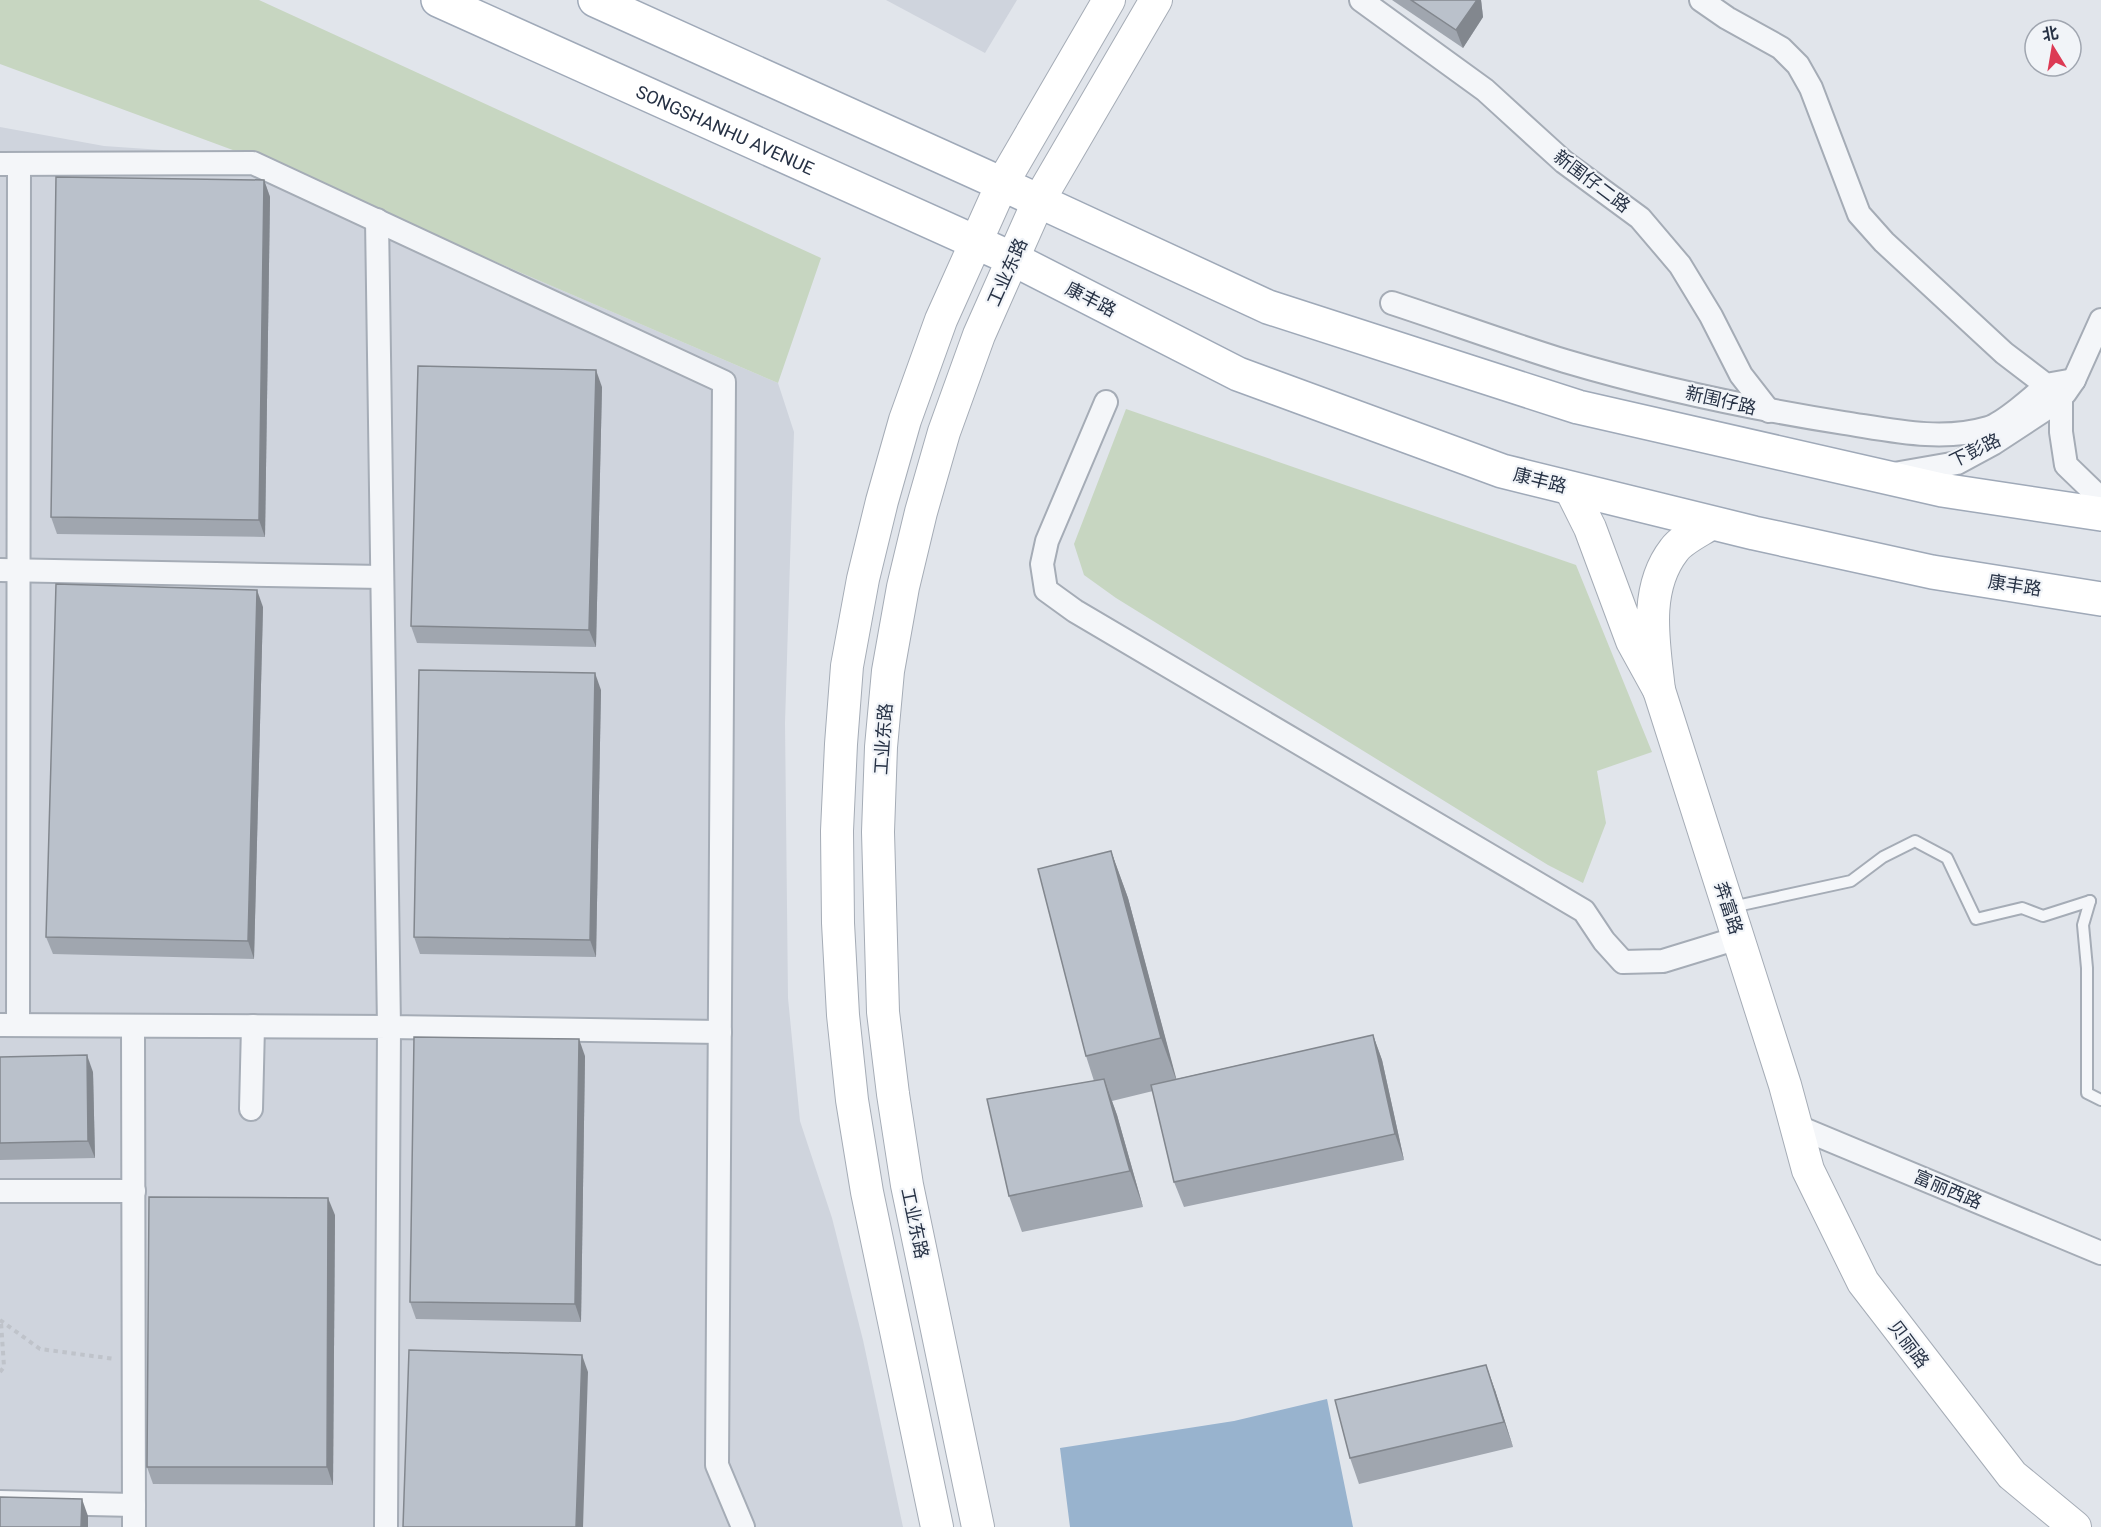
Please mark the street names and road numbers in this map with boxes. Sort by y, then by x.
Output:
street label: SONGSHANHU AVENUE [633,80,817,179]
street label: 新围仔二路 [1550,146,1634,216]
street label: 工业东路 [983,235,1031,309]
street label: 康丰路 [1062,277,1120,321]
street label: 新围仔路 [1684,382,1758,418]
street label: 下彭路 [1946,429,2004,471]
street label: 康丰路 [1511,463,1569,497]
street label: 康丰路 [1987,570,2043,600]
street label: 工业东路 [870,702,896,776]
street label: 奔富路 [1711,879,1747,937]
street label: 富丽西路 [1911,1165,1985,1213]
street label: 工业东路 [897,1186,933,1260]
street label: 贝丽路 [1884,1316,1934,1372]

